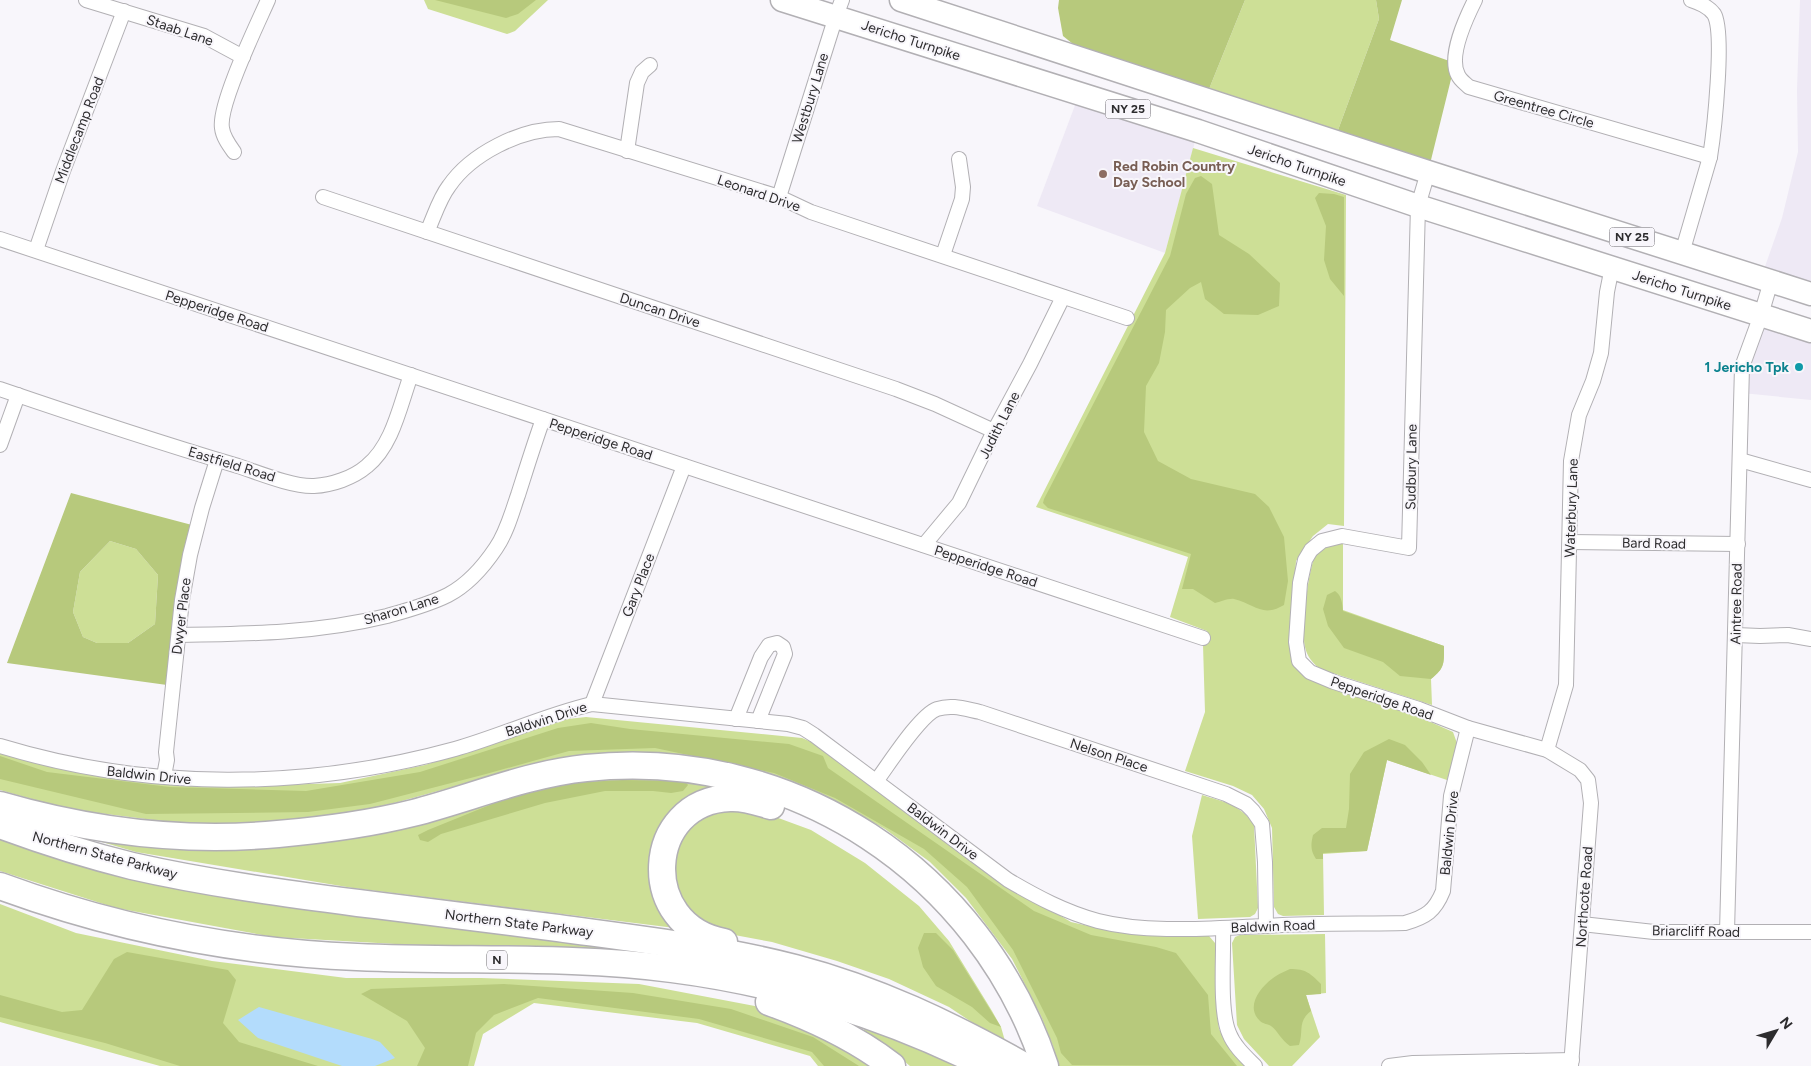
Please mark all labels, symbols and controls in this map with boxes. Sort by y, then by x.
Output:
street label: Staab Lane [144,11,216,50]
street label: Jericho Turnpike [859,16,963,65]
street label: Westbury Lane [789,50,832,145]
street label: Middlecamp Road [51,74,108,186]
street label: Greentree Circle [1492,87,1596,132]
road number: NY 25 [1106,100,1150,118]
street label: Jericho Turnpike [1245,141,1349,190]
place label: Red Robin Country Day School [1113,158,1236,191]
marker: Red Robin Country Day School [1097,168,1109,180]
street label: Leonard Drive [715,171,803,216]
road number: NY 25 [1610,228,1654,246]
street label: Jericho Turnpike [1630,266,1734,315]
street label: Pepperidge Road [163,287,271,336]
street label: Duncan Drive [617,289,703,332]
place label: 1 Jericho Tpk [1705,359,1789,376]
marker: 1 Jericho Tpk [1793,361,1805,373]
street label: Judith Lane [975,389,1024,462]
street label: Pepperidge Road [547,415,655,464]
street label: Sudbury Lane [1402,423,1421,510]
street label: Eastfield Road [186,443,278,486]
street label: Waterbury Lane [1561,458,1582,558]
street label: Bard Road [1622,534,1686,553]
street label: Pepperidge Road [932,542,1040,591]
street label: Gary Place [619,551,659,619]
street label: Aintree Road [1727,563,1746,645]
street label: Dwyer Place [168,576,195,655]
street label: Sharon Lane [362,590,441,629]
street label: Pepperidge Road [1328,673,1435,724]
street label: Baldwin Drive [503,698,589,741]
street label: Nelson Place [1068,735,1150,776]
street label: Baldwin Drive [106,763,192,788]
street label: Baldwin Drive [1437,790,1462,876]
street label: Baldwin Drive [904,799,982,864]
street label: Northern State Parkway [30,828,180,883]
street label: Northcote Road [1572,846,1597,948]
street label: Northern State Parkway [444,906,595,941]
street label: Baldwin Road [1230,917,1316,936]
street label: Briarcliff Road [1652,922,1740,941]
road number: N [487,950,507,970]
north arrow [1751,1006,1801,1056]
text: N [1776,1014,1796,1033]

